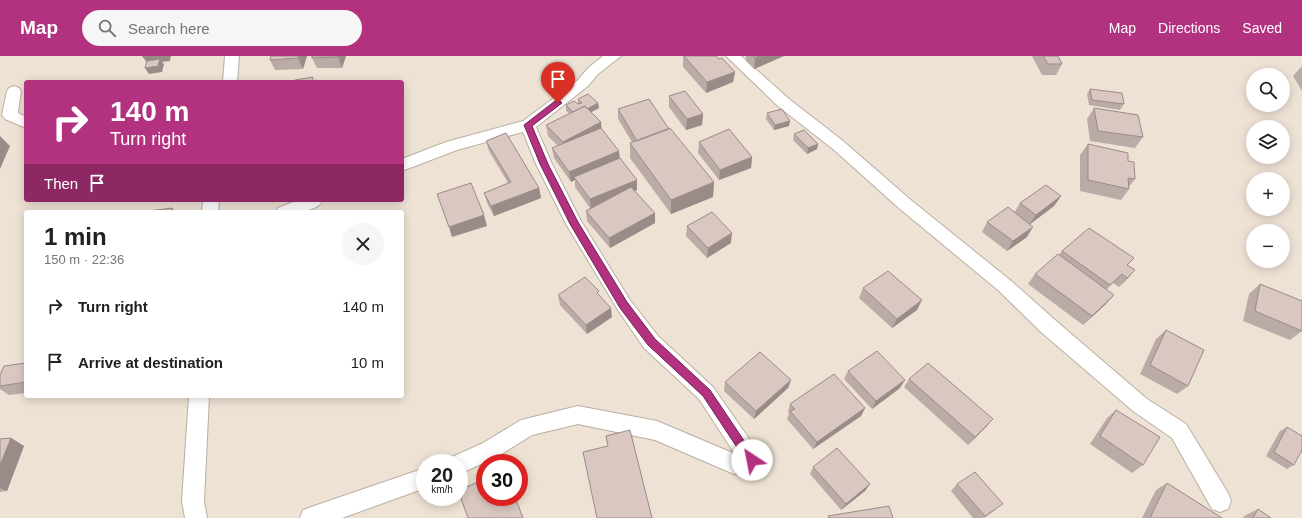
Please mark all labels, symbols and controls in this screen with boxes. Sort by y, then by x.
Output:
search box [82,10,362,46]
text: Map [20,17,58,38]
icon: search [96,17,118,39]
text: Search here [128,20,210,37]
text: Map [1109,20,1136,36]
text: Directions [1158,20,1220,36]
text: Saved [1242,20,1282,36]
pin [541,62,575,103]
icon: arrive [547,68,569,90]
map controls [1246,68,1290,268]
button: search [1246,68,1290,112]
icon: right [44,96,96,148]
text: 140 m [110,96,189,127]
button: layers [1246,120,1290,164]
text: Turn right [110,129,186,149]
icon: arrive [86,172,108,194]
button: + [1246,172,1290,216]
text: Then [44,175,78,192]
text: 1 min [44,223,107,250]
button: close [342,223,384,265]
button: − [1246,224,1290,268]
text: 150 m · 22:36 [44,252,124,267]
icon: right [44,295,66,317]
text: Turn right [78,298,148,315]
text: 140 m [342,298,384,315]
icon: arrive [44,351,66,373]
text: Arrive at destination [78,354,223,371]
text: 10 m [351,354,384,371]
position arrow [731,439,773,481]
speed limit sign: 30 [476,454,528,506]
text: 20 [431,464,453,486]
text: km/h [431,484,453,495]

